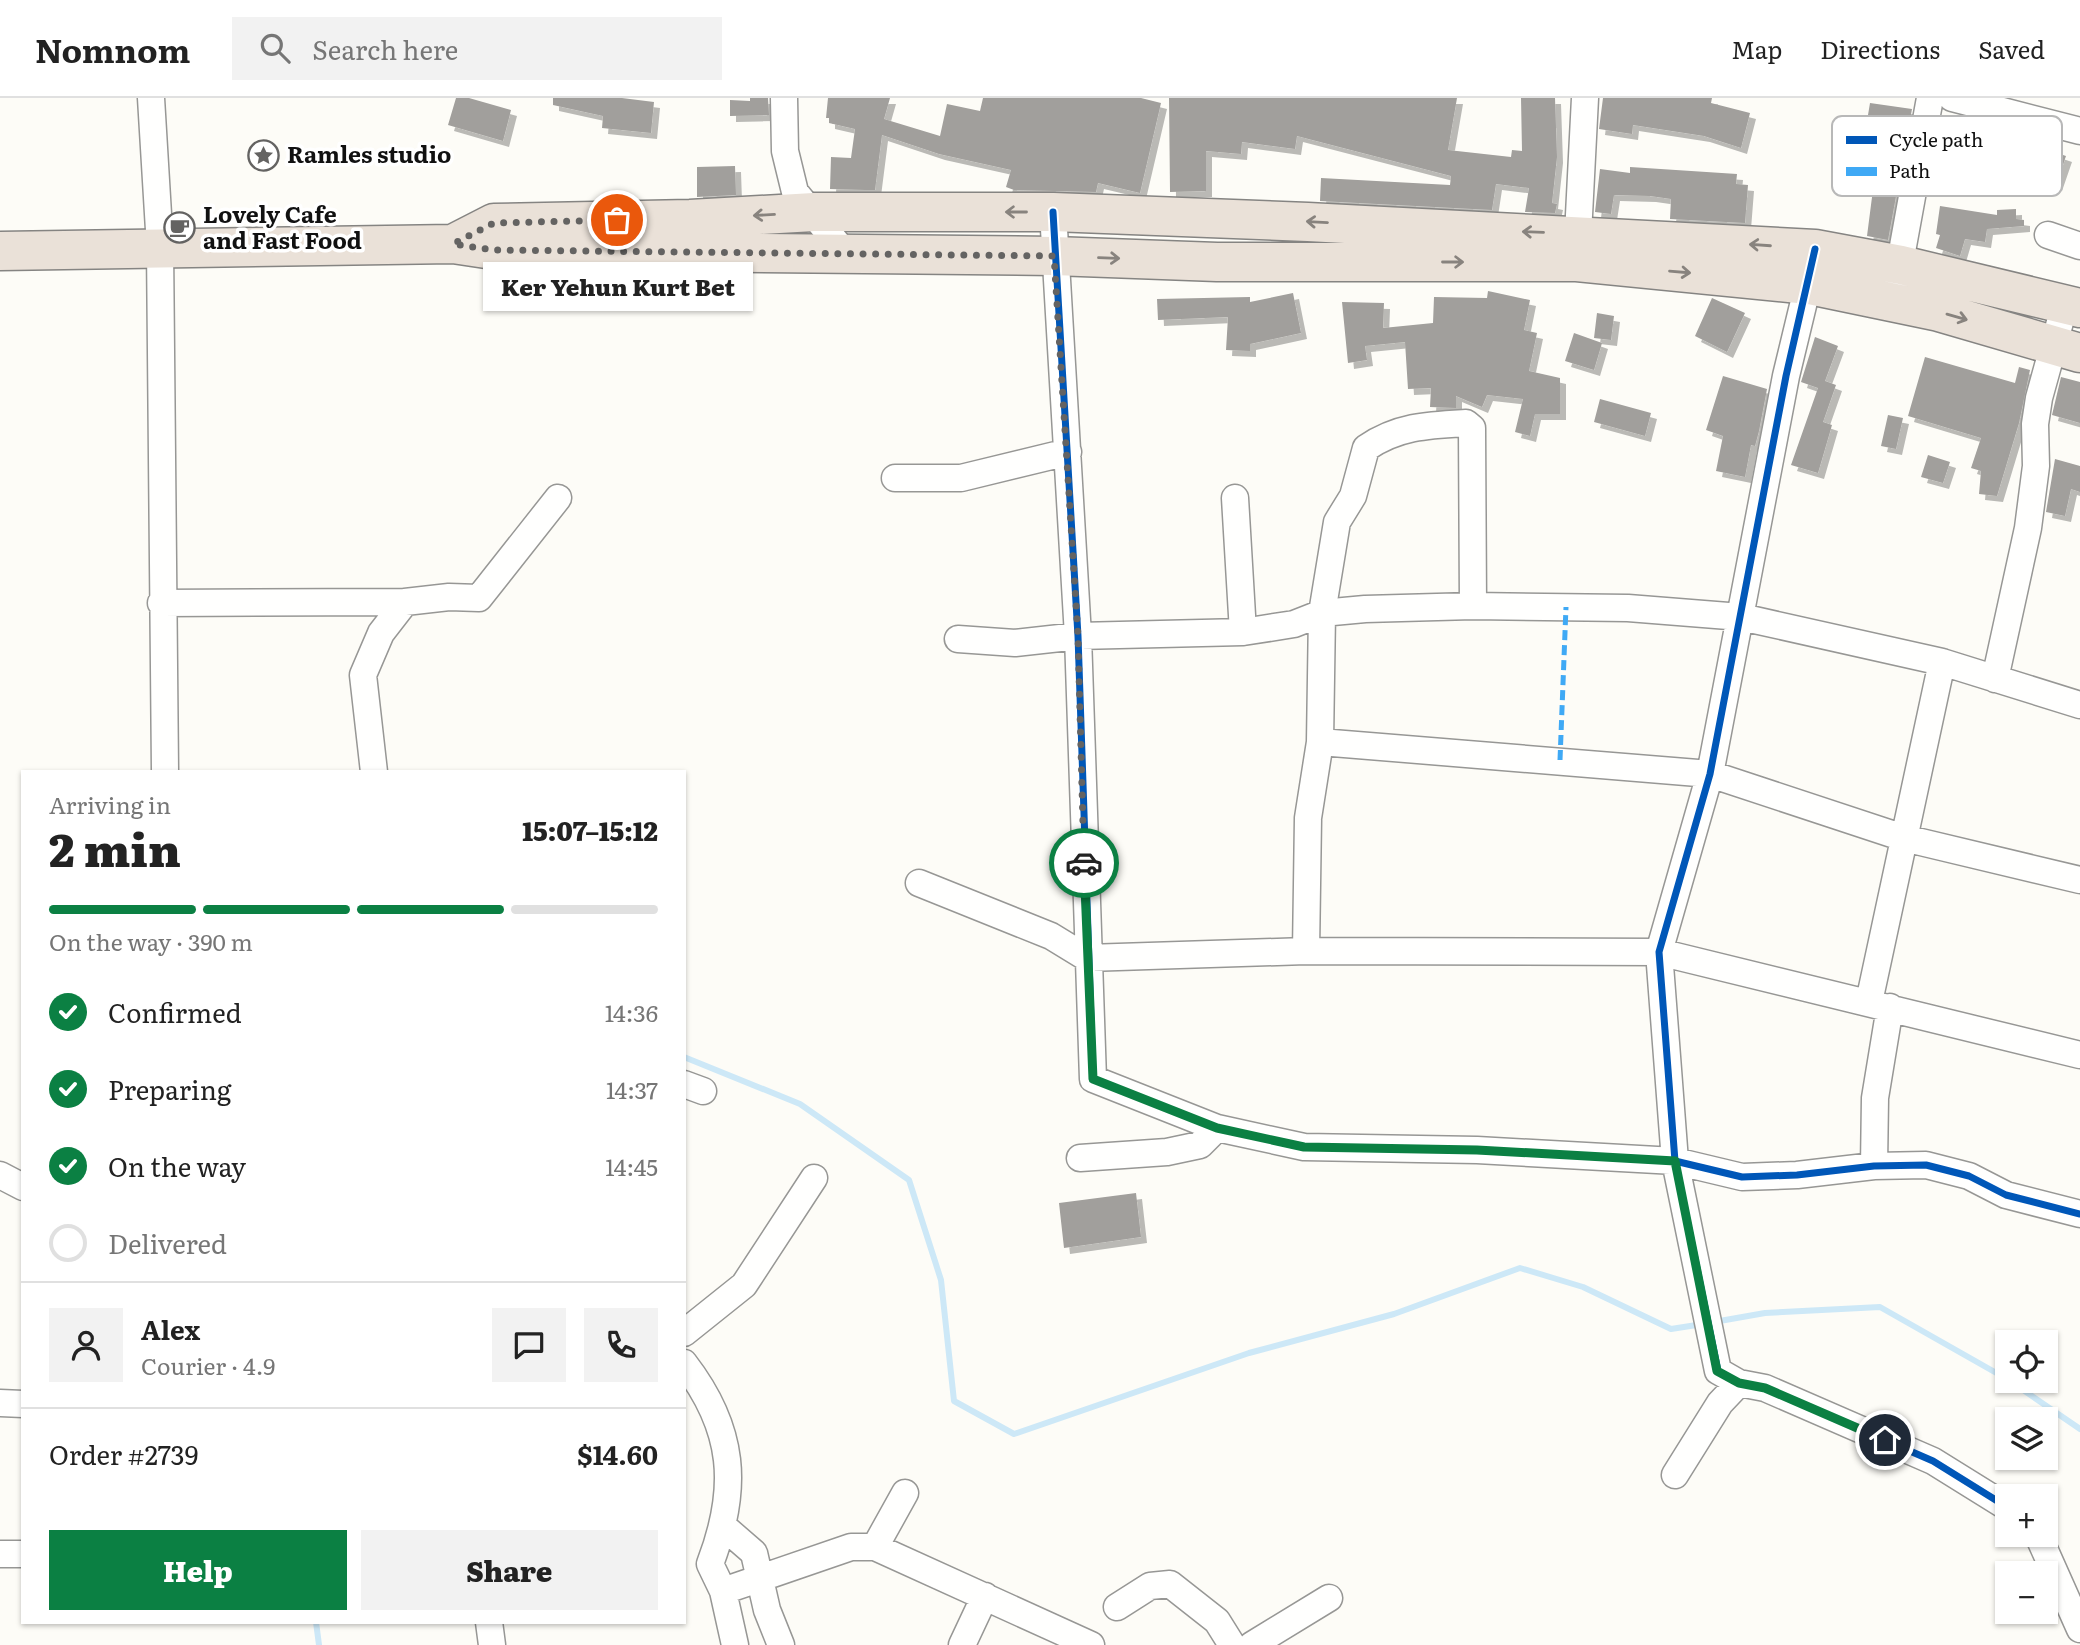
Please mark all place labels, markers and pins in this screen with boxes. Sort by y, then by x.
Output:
place label: Ramles studio [287,136,451,170]
place icon: Ramles studio [247,138,281,172]
pin [587,190,647,250]
place label: Lovely Cafe and Fast Food [203,196,362,256]
cafe icon: Lovely Cafe and Fast Food [163,211,197,245]
callout: Ker Yehun Kurt Bet [482,262,752,311]
pin [1855,1410,1915,1470]

